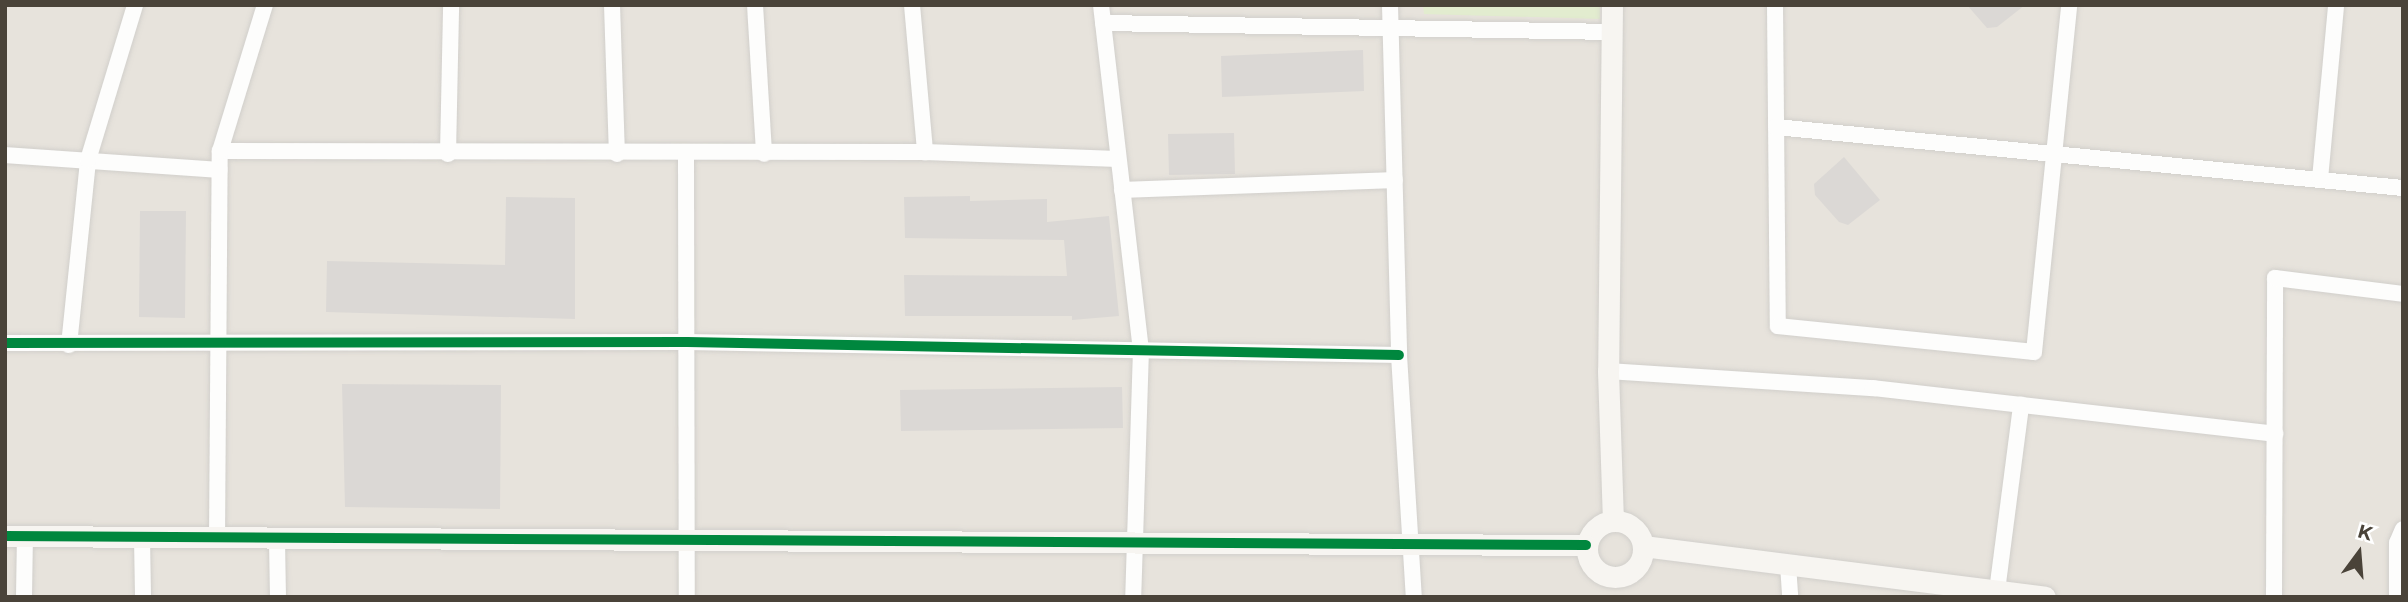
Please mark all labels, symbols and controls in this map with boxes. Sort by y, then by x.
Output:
north arrow [2324,518,2394,588]
text: K [2355,519,2375,545]

